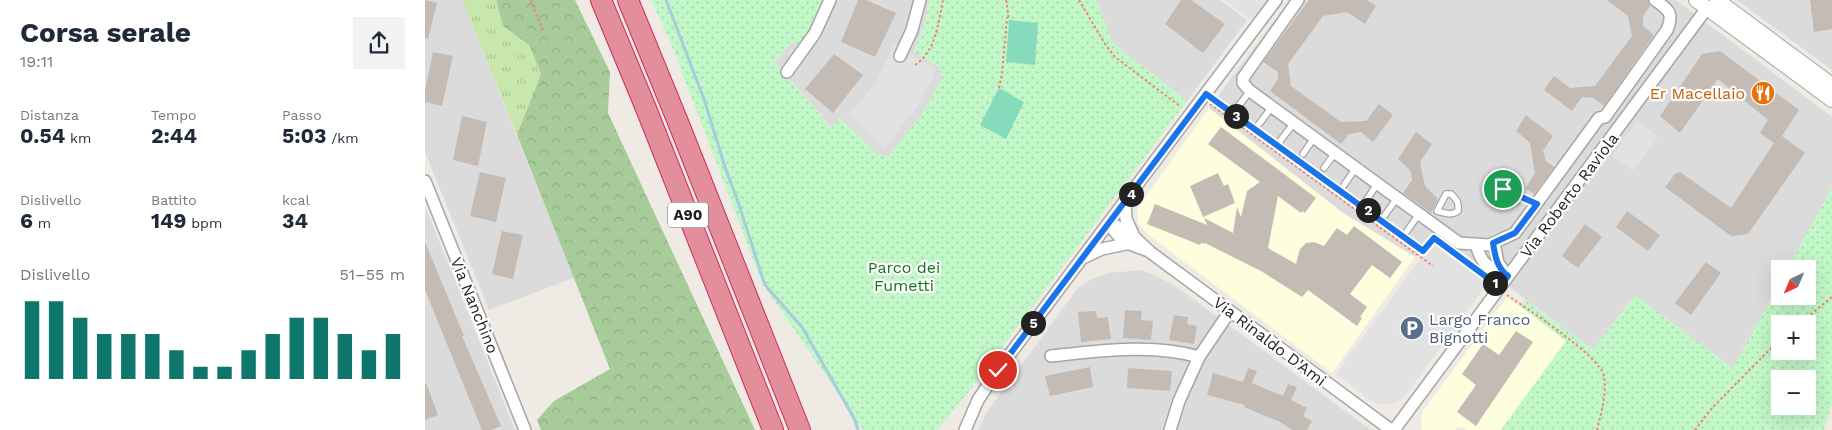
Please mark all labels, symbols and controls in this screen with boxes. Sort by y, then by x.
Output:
text: Corsa serale [20,16,191,49]
button: share [353,17,405,69]
text: 19:11 [20,52,53,71]
restaurant icon: Er Macellaio [1750,80,1776,106]
place label: Er Macellaio [1650,84,1745,103]
pin: 3 [1223,104,1249,128]
text: Distanza [20,107,79,123]
text: Tempo [151,107,197,123]
text: Passo [282,107,322,123]
text: 3 [1232,108,1241,124]
text: 0.54 [20,123,65,148]
text: 2:44 [151,123,197,148]
text: 5:03 [282,123,326,148]
street label: Via Roberto Raviola [1516,129,1623,261]
text: km [65,130,91,146]
text: /km [326,130,359,146]
pin [1482,168,1524,210]
icon: arrive [1489,175,1517,203]
pin: 4 [1119,182,1143,206]
text: 4 [1127,186,1136,202]
text: Dislivello [20,192,81,208]
text: Battito [151,192,197,208]
text: kcal [282,192,310,208]
pin: 2 [1355,198,1381,222]
road number: A90 [668,202,708,228]
text: 2 [1364,202,1373,218]
text: 6 [20,208,33,233]
text: 149 [151,208,187,233]
text: 34 [282,208,308,233]
text: m [33,215,51,231]
text: bpm [187,215,222,231]
street label: Via Nanchino [447,254,502,356]
park label: Parco dei Fumetti [868,258,940,295]
north arrow [1771,260,1816,305]
map controls [1771,260,1816,415]
text: Dislivello [20,265,90,284]
text: 51–55 m [339,265,405,284]
pin: 1 [1483,270,1507,296]
text: 1 [1492,275,1499,291]
street label: Via Rinaldo D'Ami [1210,293,1330,390]
pin: 5 [1021,310,1045,336]
place label: Largo Franco Bignotti [1429,310,1530,347]
text: 5 [1029,315,1038,331]
parking icon: Largo Franco Bignotti [1399,315,1425,341]
button: + [1771,315,1816,360]
pin [977,349,1019,391]
icon: check [984,356,1012,384]
button: − [1771,370,1816,415]

